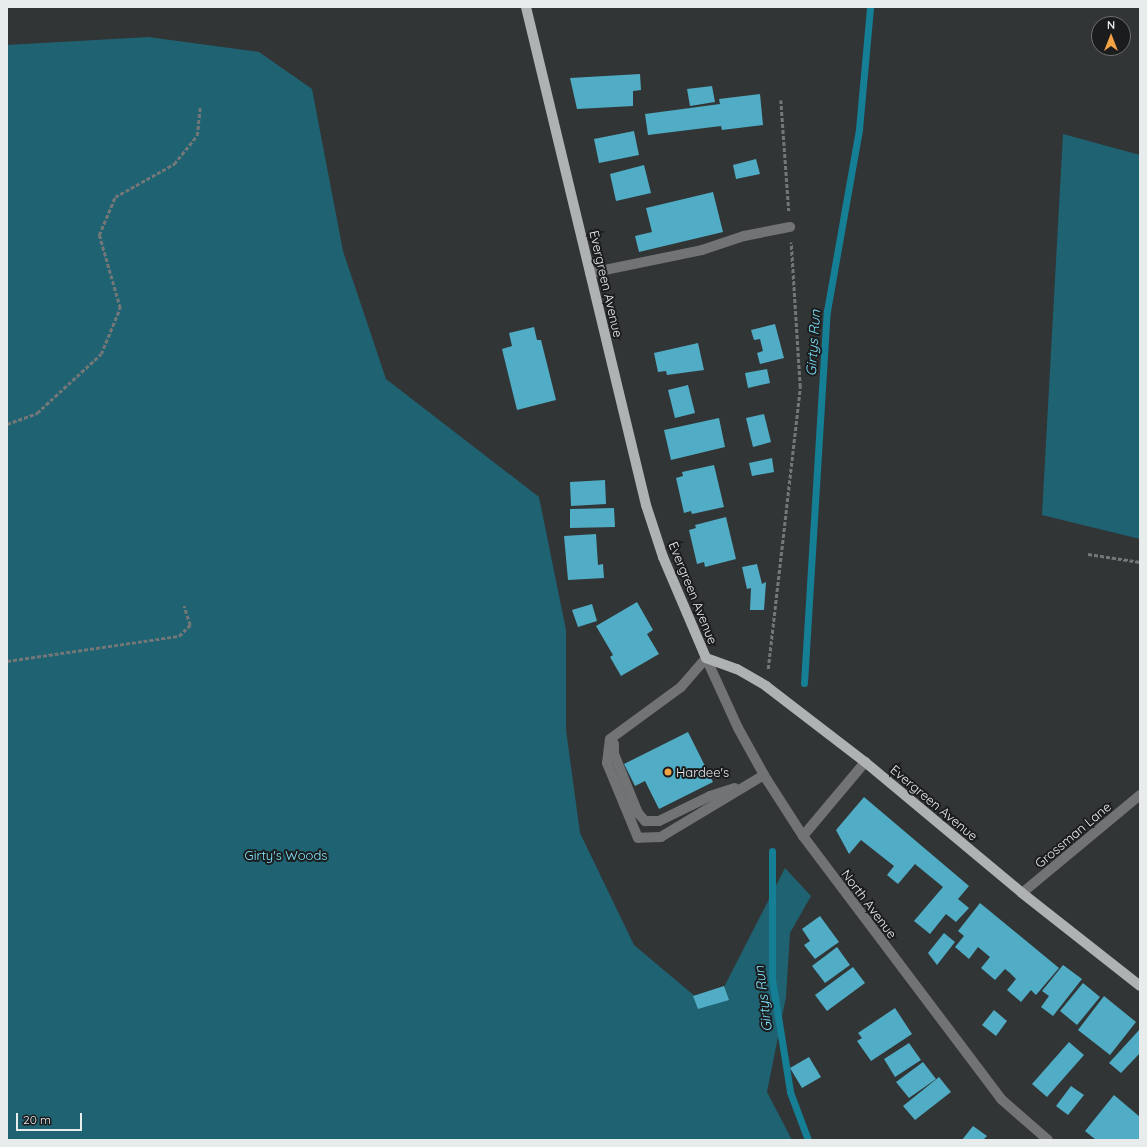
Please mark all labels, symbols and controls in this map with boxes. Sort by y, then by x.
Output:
north arrow [1091,16,1131,56]
text: N [1107,18,1115,32]
street label: Evergreen Avenue [586,229,626,339]
water label: Girtys Run [802,309,824,377]
street label: Evergreen Avenue [665,539,721,647]
street label: Evergreen Avenue [887,762,981,844]
place label: Hardee's [676,764,729,780]
marker: Hardee's [663,767,673,777]
street label: Grossman Lane [1032,799,1114,871]
park label: Girty's Woods [245,847,327,863]
street label: North Avenue [838,867,900,941]
water label: Girtys Run [751,965,775,1033]
scale bar [18,1105,84,1131]
text: 20 m [23,1112,51,1127]

